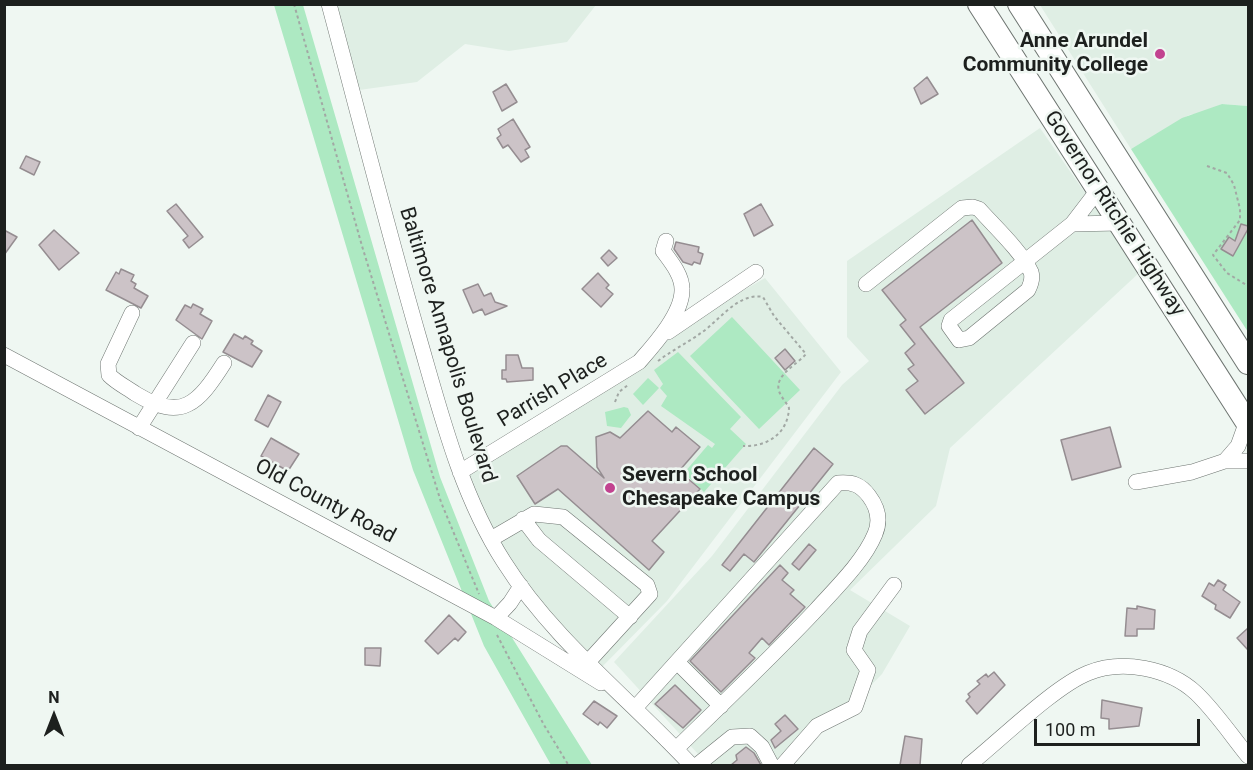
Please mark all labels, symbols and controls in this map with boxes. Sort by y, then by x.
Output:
place label: Anne Arundel Community College [963,29,1148,79]
marker: Anne Arundel Community College [1153,47,1167,61]
street label: Governor Ritchie Highway [1038,107,1190,321]
street label: Baltimore Annapolis Boulevard [393,204,501,486]
street label: Parrish Place [494,348,612,434]
street label: Old County Road [250,454,400,550]
place label: Severn School Chesapeake Campus [622,463,820,513]
marker: Severn School Chesapeake Campus [603,481,617,495]
north arrow [24,686,84,746]
text: N [48,688,60,707]
scale bar [1037,707,1204,745]
text: 100 m [1045,719,1096,740]

